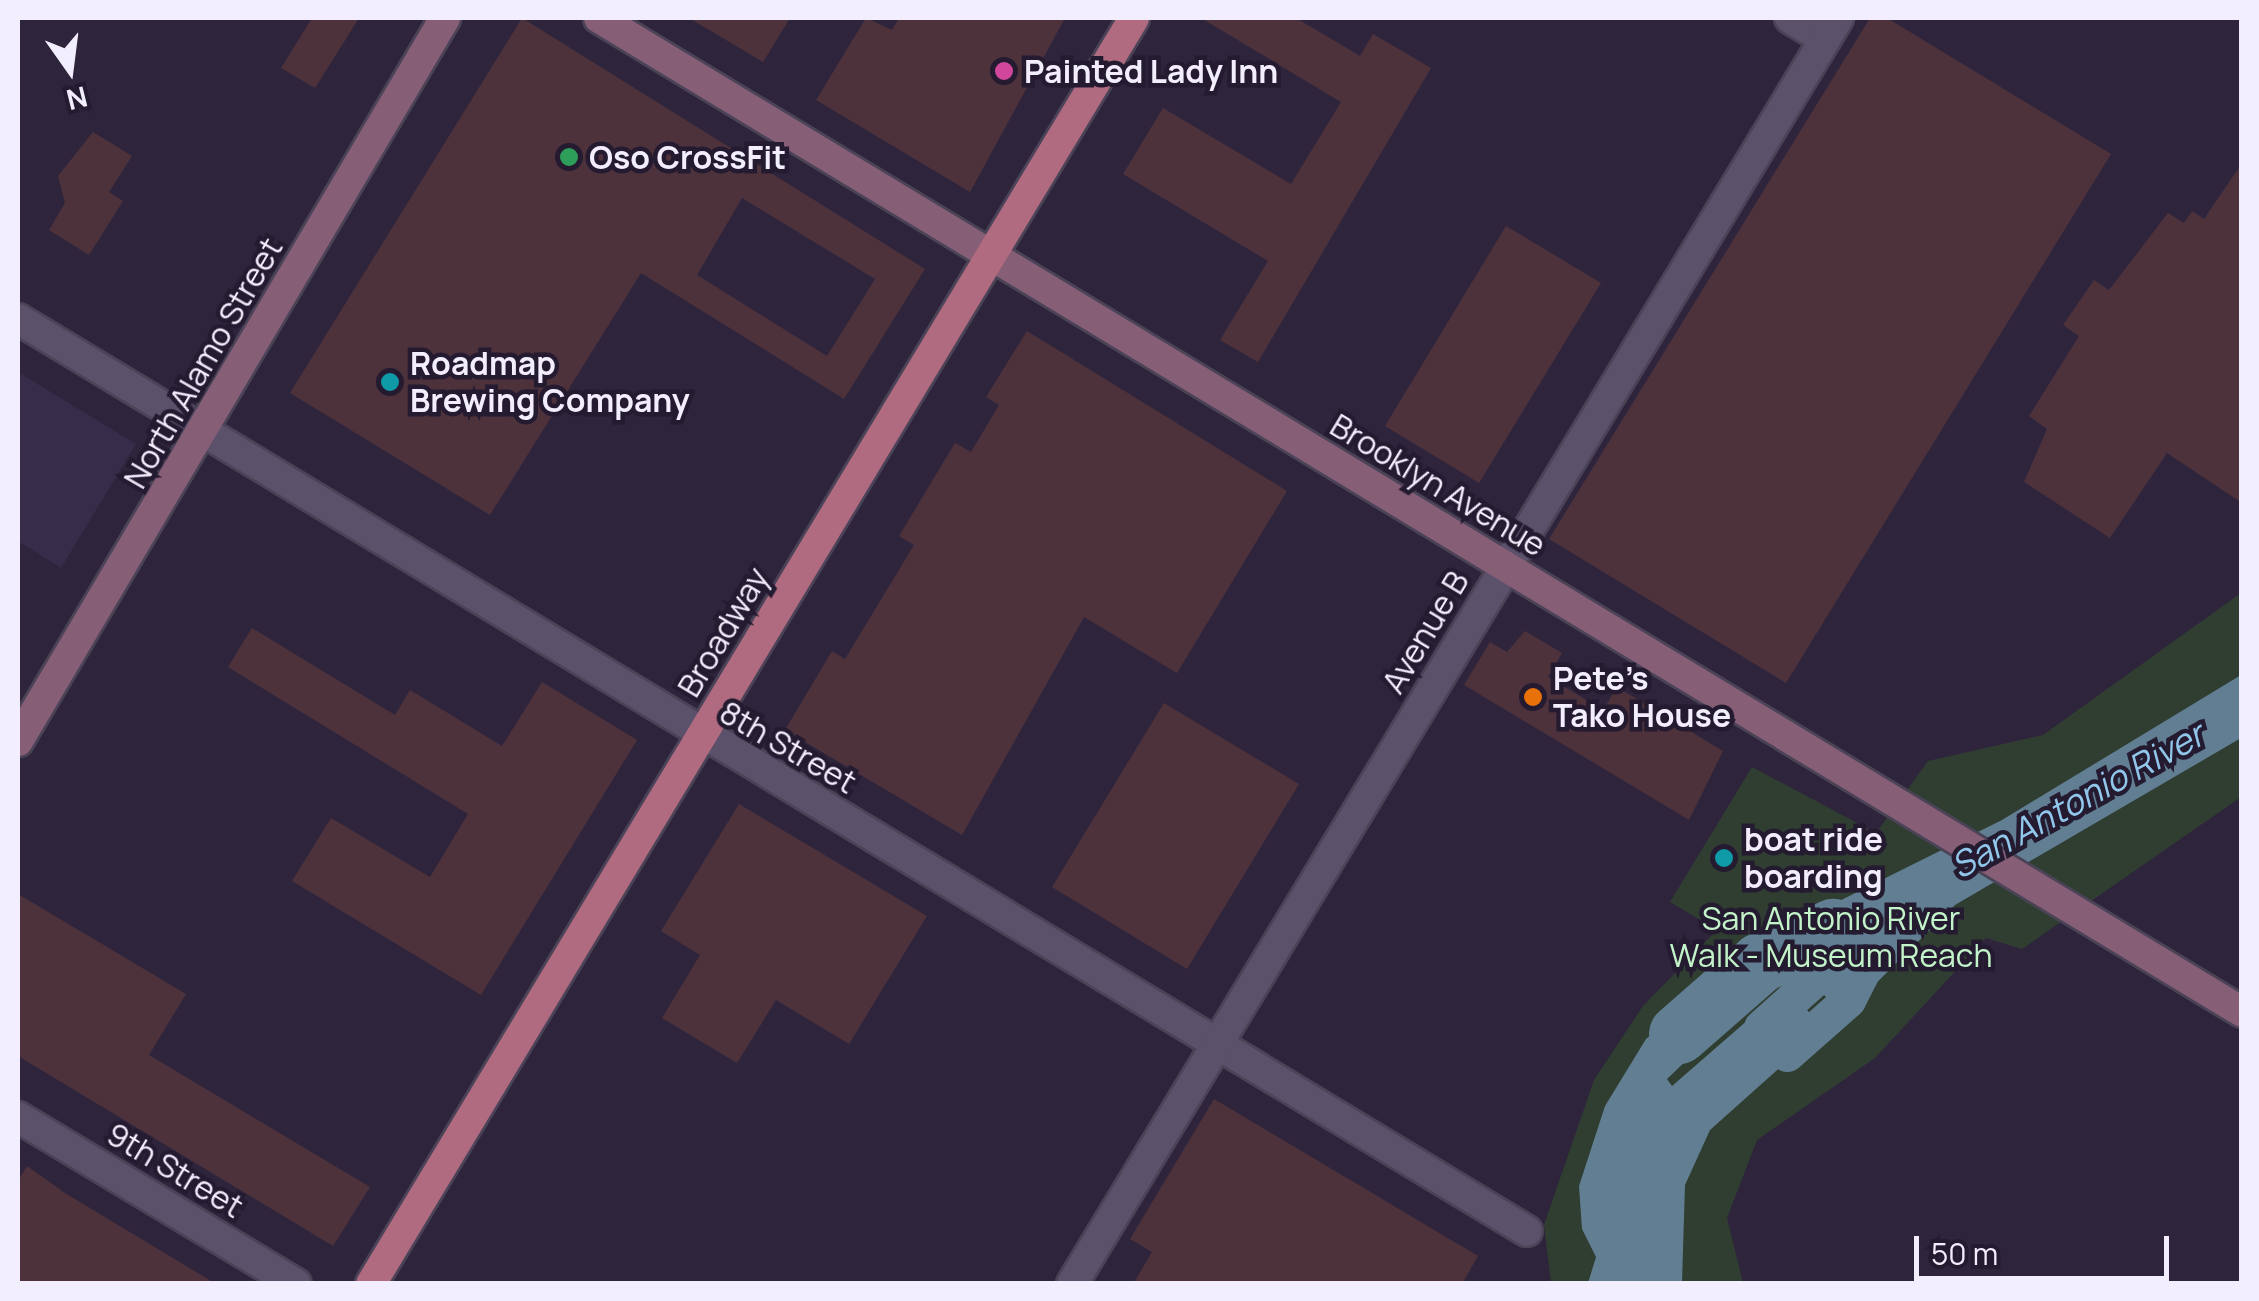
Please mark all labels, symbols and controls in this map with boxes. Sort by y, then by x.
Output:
north arrow [20,20,120,120]
place label: Painted Lady Inn [1024,52,1278,90]
marker: Painted Lady Inn [993,60,1015,82]
text: N [63,78,92,120]
place label: Oso CrossFit [589,138,786,176]
marker: Oso CrossFit [558,146,580,168]
street label: North Alamo Street [116,231,290,495]
place label: Roadmap Brewing Company [410,345,690,420]
marker: Roadmap Brewing Company [379,371,401,393]
street label: Brooklyn Avenue [1324,406,1552,564]
street label: Broadway [670,560,776,704]
street label: Avenue B [1374,564,1476,700]
place label: Pete’s Tako House [1553,660,1731,735]
marker: Pete’s Tako House [1522,686,1544,708]
street label: 8th Street [713,693,863,801]
water label: San Antonio River [1943,713,2211,887]
place label: boat ride boarding [1744,821,1883,896]
marker: boat ride boarding [1713,847,1735,869]
park label: San Antonio River Walk - Museum Reach [1670,900,1992,975]
street label: 9th Street [100,1114,250,1226]
scale bar [1919,1216,2174,1278]
text: 50 m [1931,1233,1998,1274]

